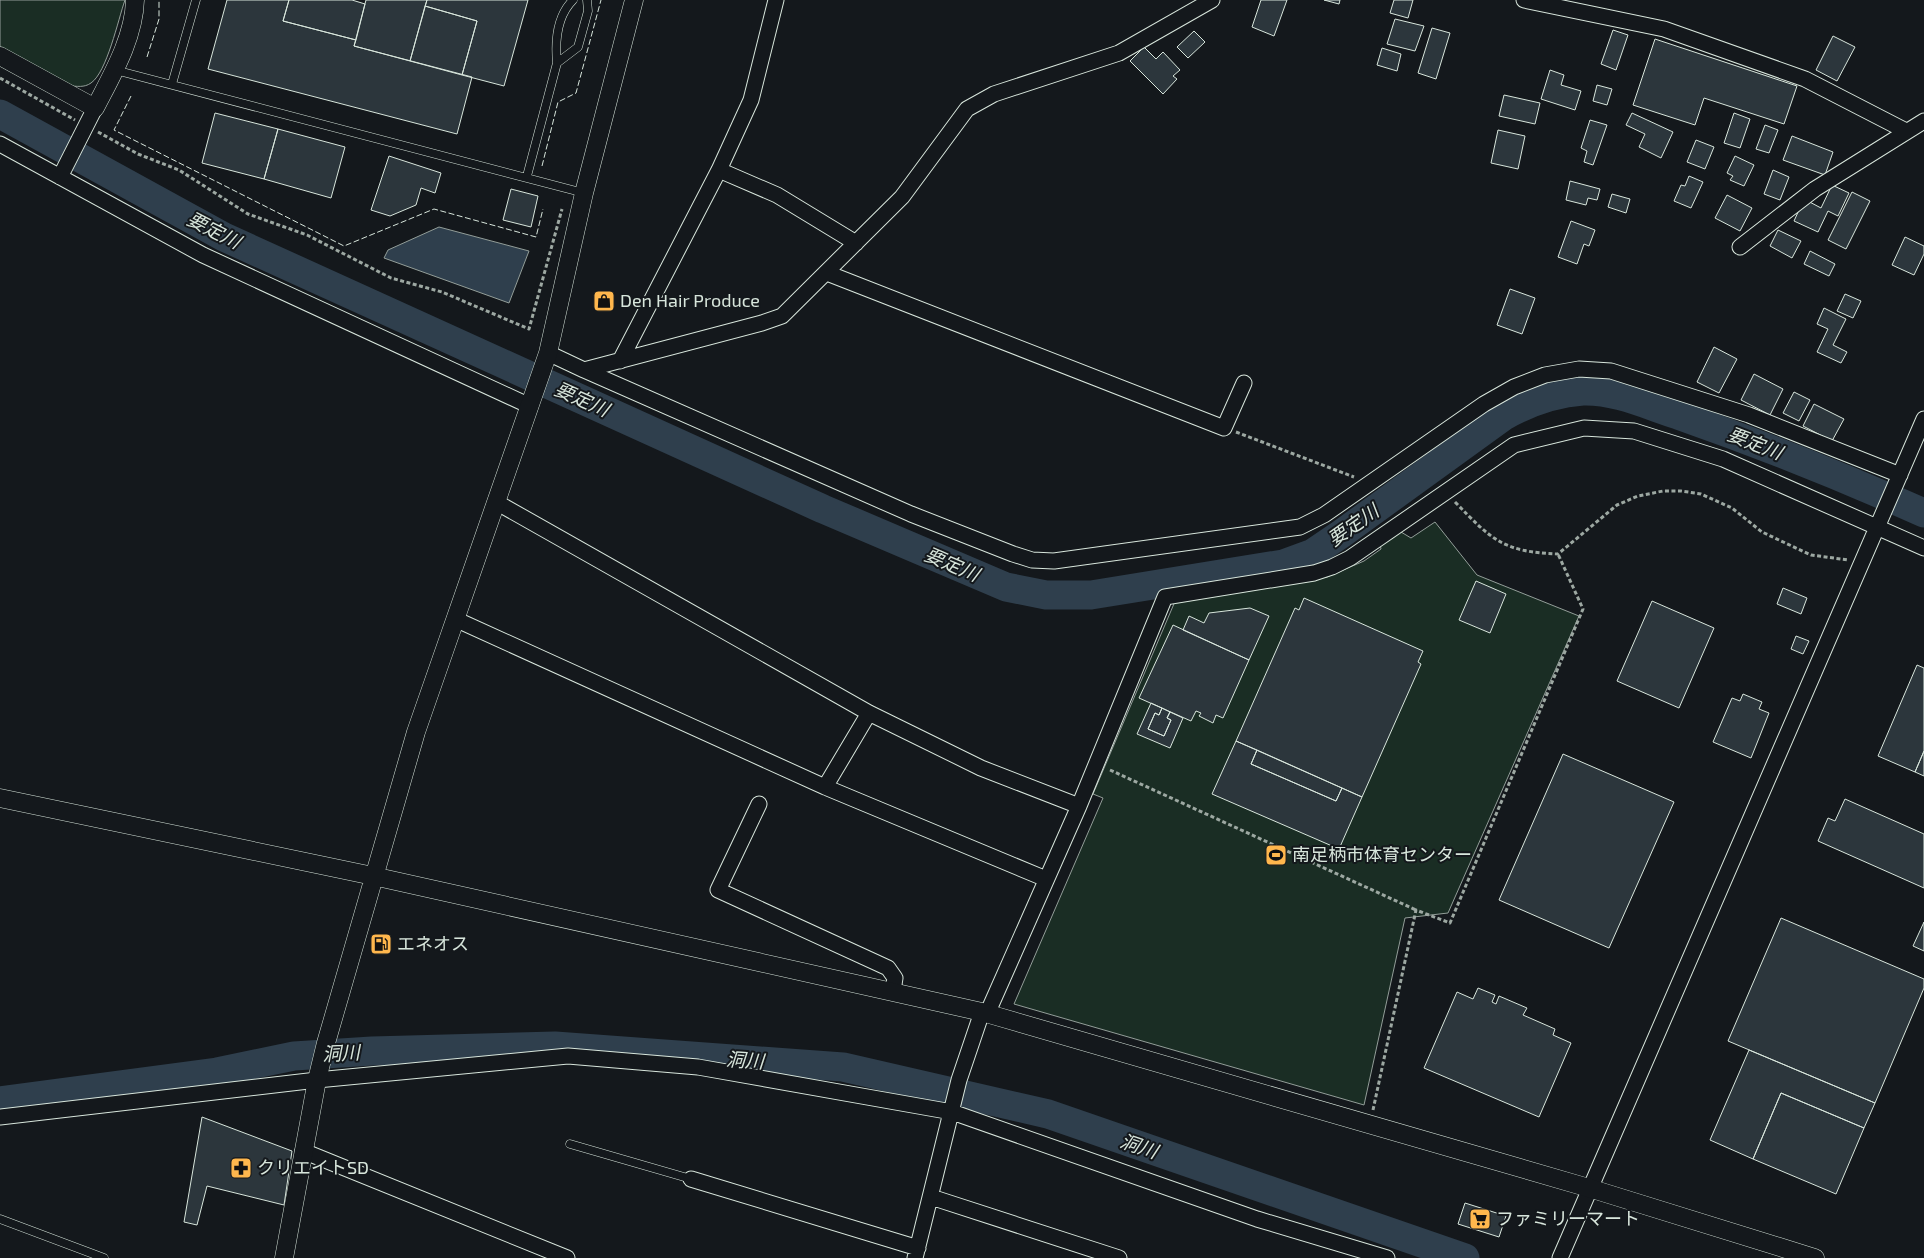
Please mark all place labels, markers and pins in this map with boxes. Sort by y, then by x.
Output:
shop icon: Den Hair Produce [592,289,616,313]
place label: Den Hair Produce [620,289,760,311]
sports icon: 南足柄市体育センター [1264,843,1288,867]
place label: 南足柄市体育センター [1292,843,1472,865]
fuel station icon: エネオス [369,932,393,956]
place label: エネオス [397,932,469,954]
pharmacy icon: クリエイトSD [229,1156,253,1180]
place label: クリエイトSD [257,1156,369,1178]
supermarket icon: ファミリーマート [1468,1207,1492,1231]
place label: ファミリーマート [1496,1207,1640,1229]

